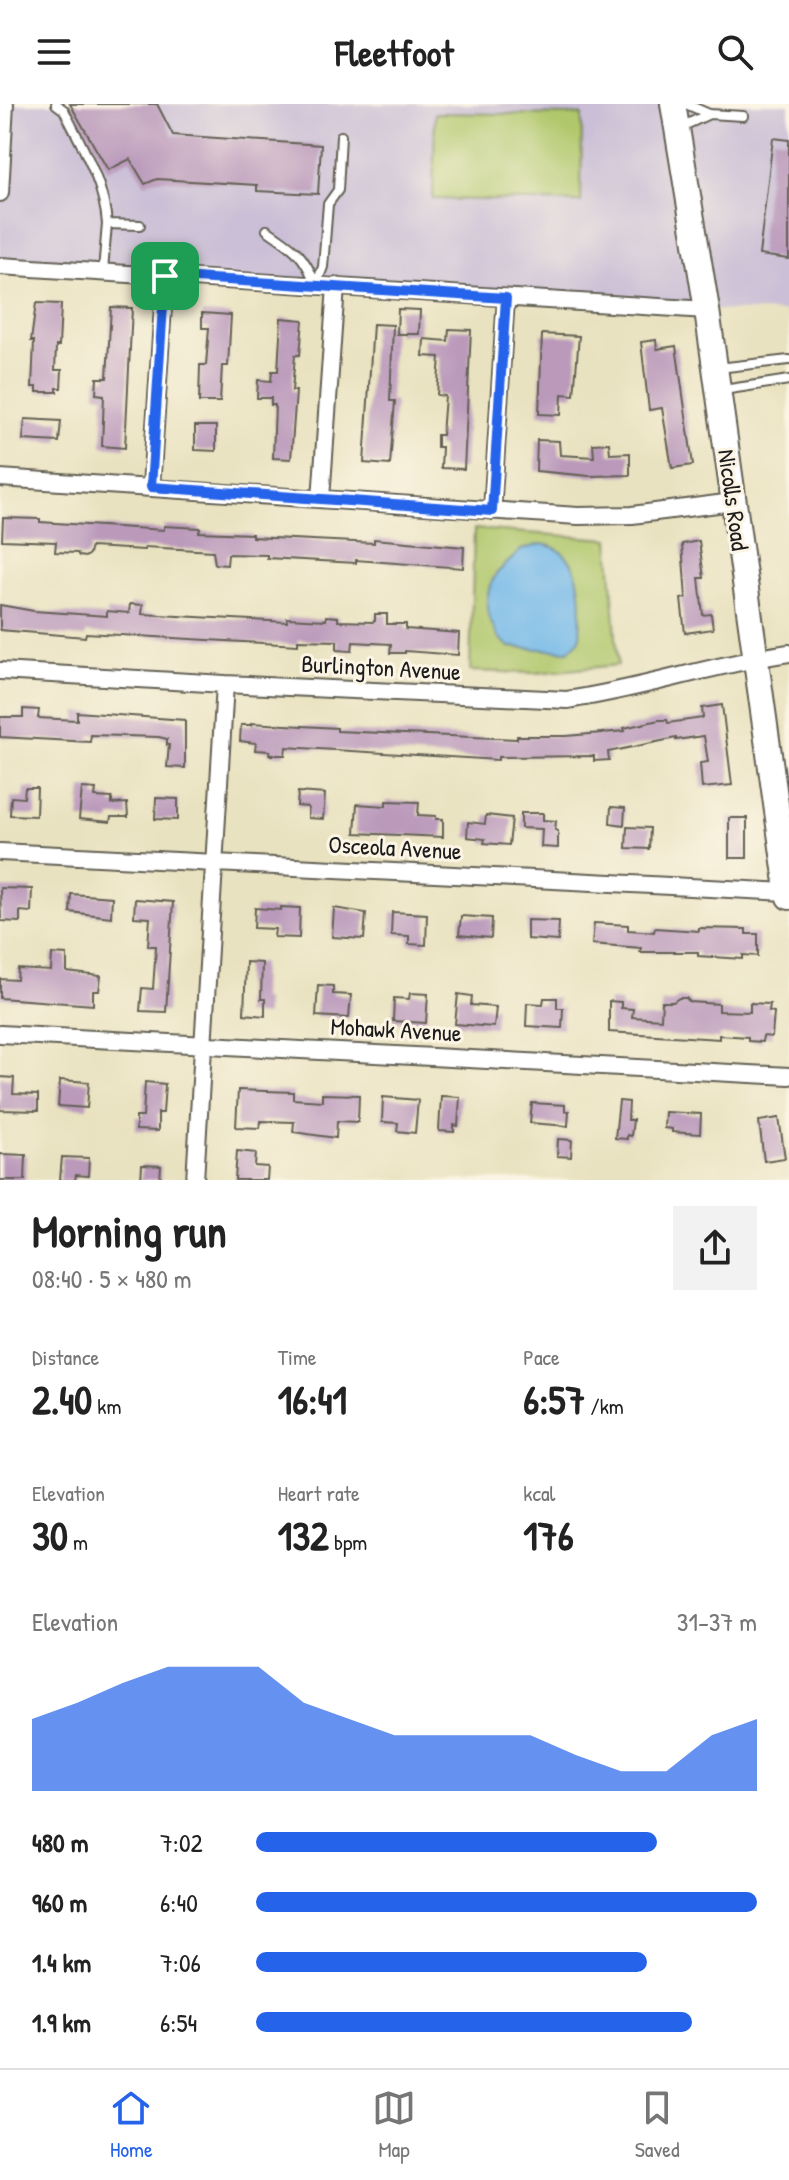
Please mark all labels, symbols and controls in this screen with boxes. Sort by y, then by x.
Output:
text: Fleetfoot [335,28,454,77]
icon: menu [32,30,76,74]
icon: search [713,30,757,74]
pin [131,242,199,310]
icon: arrive [143,254,187,298]
street label: Nicolls Road [711,447,757,552]
street label: Burlington Avenue [301,647,462,687]
street label: Osceola Avenue [328,828,463,866]
street label: Mohawk Avenue [330,1010,463,1048]
text: Morning run [32,1201,227,1261]
button: share [673,1206,757,1290]
text: 08:40 · 5 × 480 m [32,1261,192,1296]
text: Distance [32,1342,99,1372]
text: Time [278,1342,317,1372]
text: Pace [523,1342,560,1372]
text: 2.40 [32,1372,92,1426]
text: 16:41 [278,1372,347,1426]
text: 6:57 [523,1372,585,1426]
text: km [92,1391,121,1421]
text: /km [585,1391,624,1421]
text: Elevation [32,1478,105,1508]
text: Heart rate [278,1478,360,1508]
text: kcal [523,1478,555,1508]
text: 30 [32,1508,68,1562]
text: 132 [278,1508,329,1562]
text: 176 [523,1508,574,1562]
text: m [68,1527,88,1557]
text: bpm [329,1527,367,1557]
text: Elevation [32,1604,118,1639]
text: 31–37 m [677,1604,757,1639]
text: 480 m [32,1825,88,1860]
text: 7:02 [160,1825,203,1860]
text: 960 m [32,1885,87,1920]
text: 6:40 [160,1885,198,1920]
text: 1.4 km [32,1945,91,1980]
text: 7:06 [160,1945,201,1980]
text: 1.9 km [32,2005,91,2040]
text: 6:54 [160,2005,197,2040]
tab: Home [109,2086,153,2164]
tab: Map [372,2086,416,2164]
tab: Saved [635,2086,680,2164]

